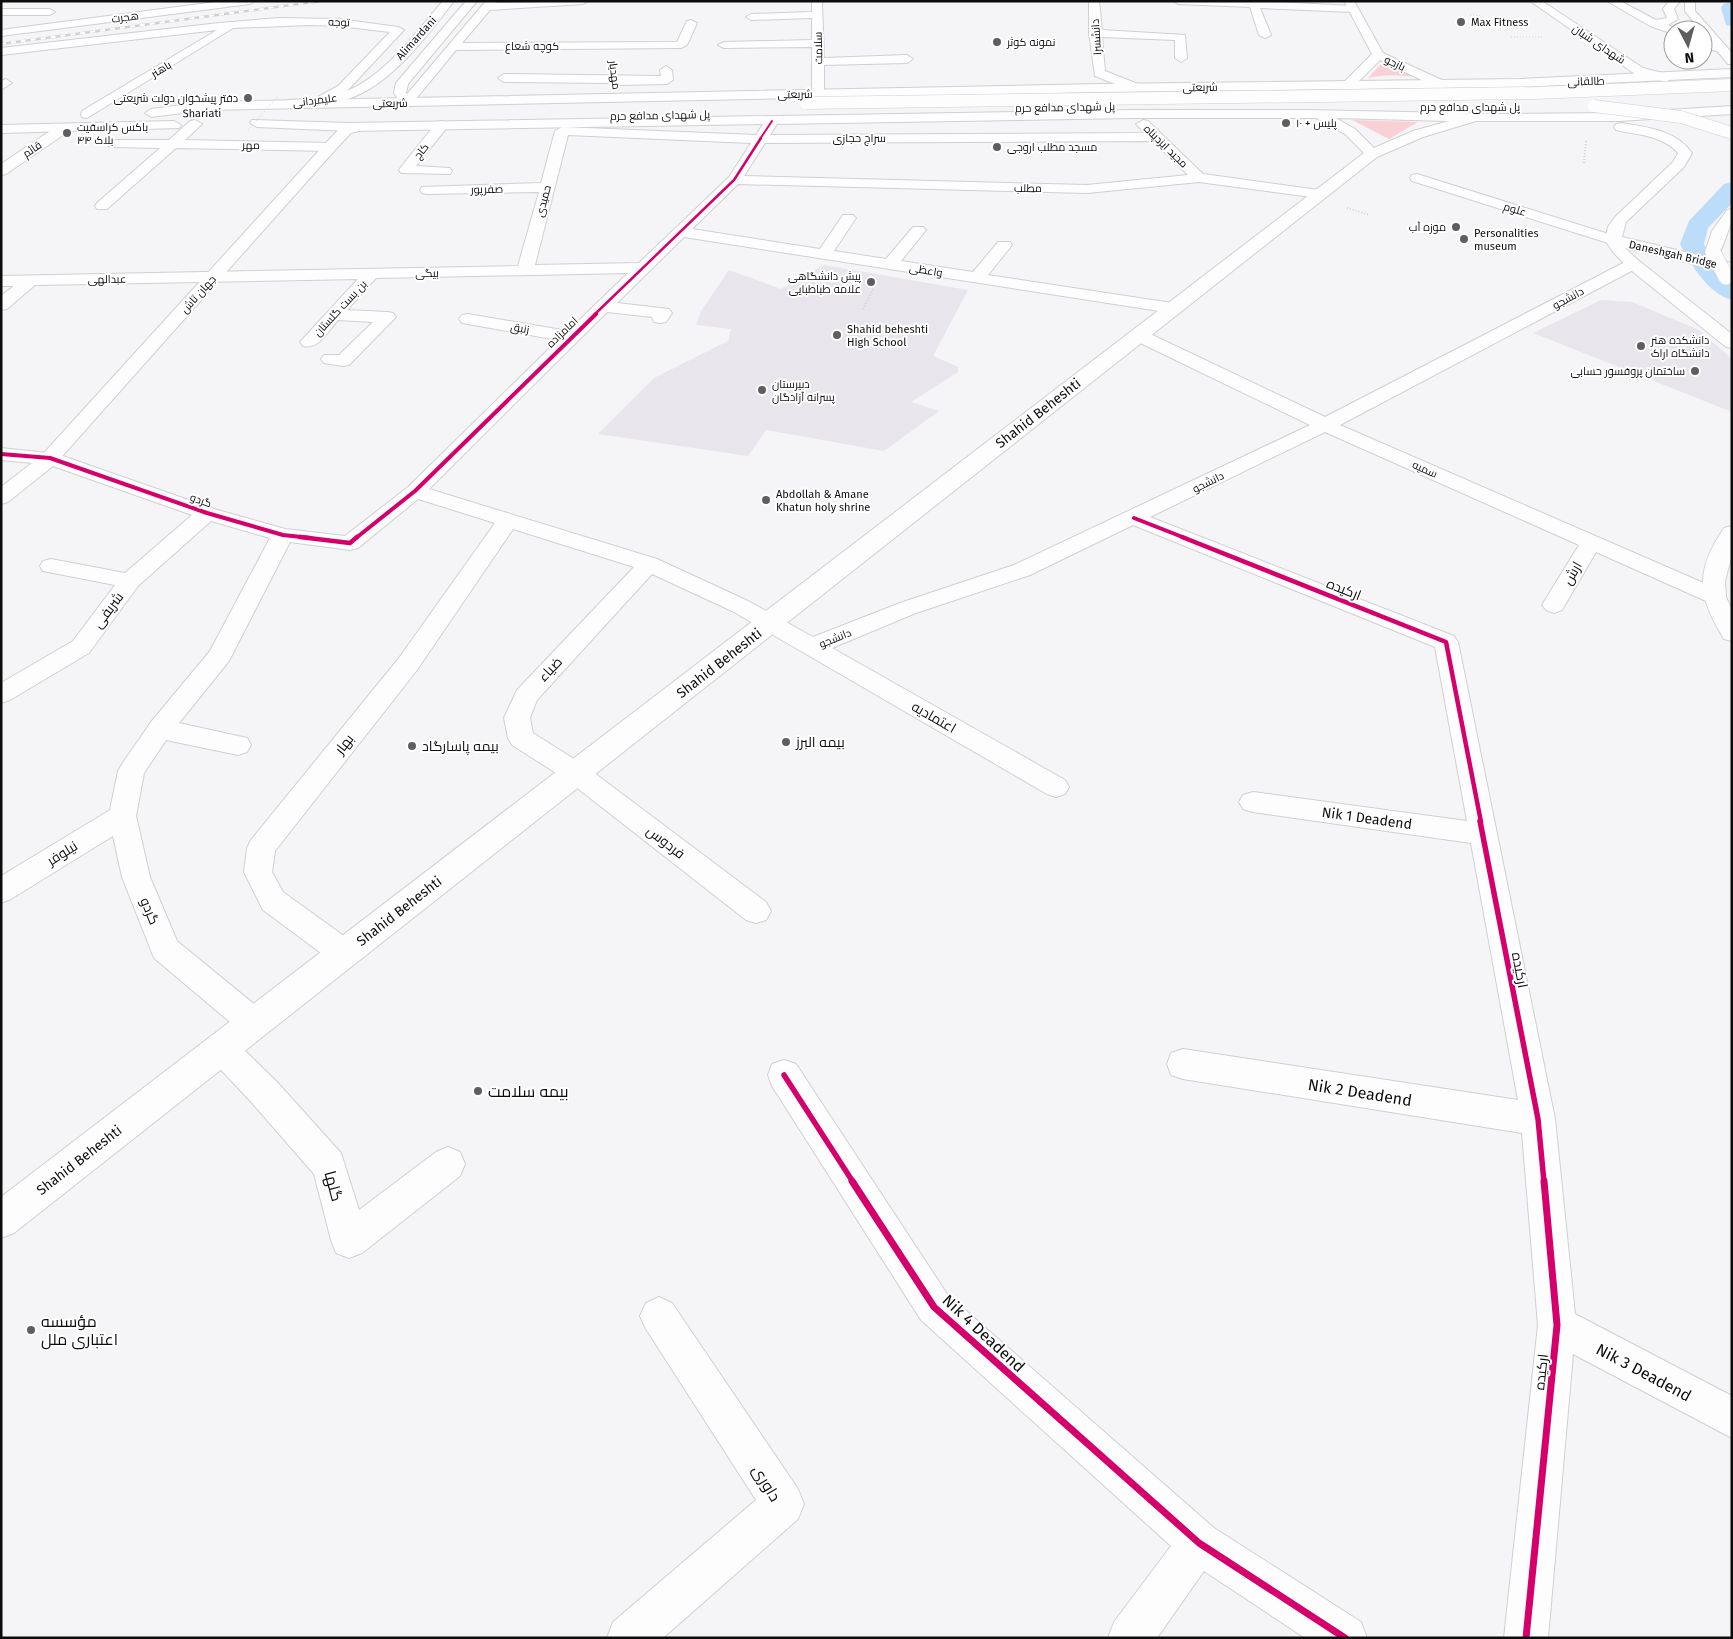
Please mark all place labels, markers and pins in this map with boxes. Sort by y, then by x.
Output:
marker: Max Fitness [1455,16,1467,28]
place label: Max Fitness [1471,16,1529,29]
marker: نمونه کوثر [991,36,1003,48]
place label: نمونه کوثر [1006,36,1055,49]
place label: دفتر پیشخوان دولت شریعتی [113,92,238,105]
marker: دفتر پیشخوان دولت شریعتی [242,92,254,104]
marker: پلیس + ۱۰ [1280,117,1292,129]
place label: پلیس + ۱۰ [1296,117,1337,130]
place label: باکس کراسفیت بلاک ۴۴ [77,121,148,147]
marker: باکس کراسفیت بلاک ۴۴ [61,127,73,139]
marker: مسجد مطلب اروجی [991,141,1003,153]
place label: مسجد مطلب اروجی [1007,141,1097,154]
place label: موزه آب [1409,221,1446,234]
marker: موزه آب [1450,221,1462,233]
place label: Personalities museum [1474,227,1539,253]
marker: Personalities museum [1458,233,1470,245]
place label: پیش دانشگاهی علامه طباطبایی [788,270,861,296]
marker: پیش دانشگاهی علامه طباطبایی [865,276,877,288]
place label: Shahid beheshti High School [847,323,928,349]
marker: Shahid beheshti High School [831,329,843,341]
place label: دانشکده هنر دانشگاه اراک [1650,334,1709,360]
marker: دانشکده هنر دانشگاه اراک [1635,340,1647,352]
place label: ساختمان پروفسور حسابی [1570,365,1685,378]
marker: ساختمان پروفسور حسابی [1689,365,1701,377]
place label: دبیرستان پسرانه آزادگان [772,378,835,404]
marker: دبیرستان پسرانه آزادگان [756,384,768,396]
place label: Abdollah & Amane Khatun holy shrine [776,488,870,514]
marker: Abdollah & Amane Khatun holy shrine [760,494,772,506]
place label: بیمه البرز [795,734,845,751]
marker: بیمه البرز [780,736,792,748]
place label: بیمه پاسارگاد [422,738,499,756]
marker: بیمه پاسارگاد [406,740,418,752]
place label: بیمه سلامت [488,1082,569,1101]
marker: بیمه سلامت [472,1085,484,1097]
place label: مؤسسه اعتباری ملل [41,1312,118,1350]
marker: مؤسسه اعتباری ملل [25,1324,37,1336]

